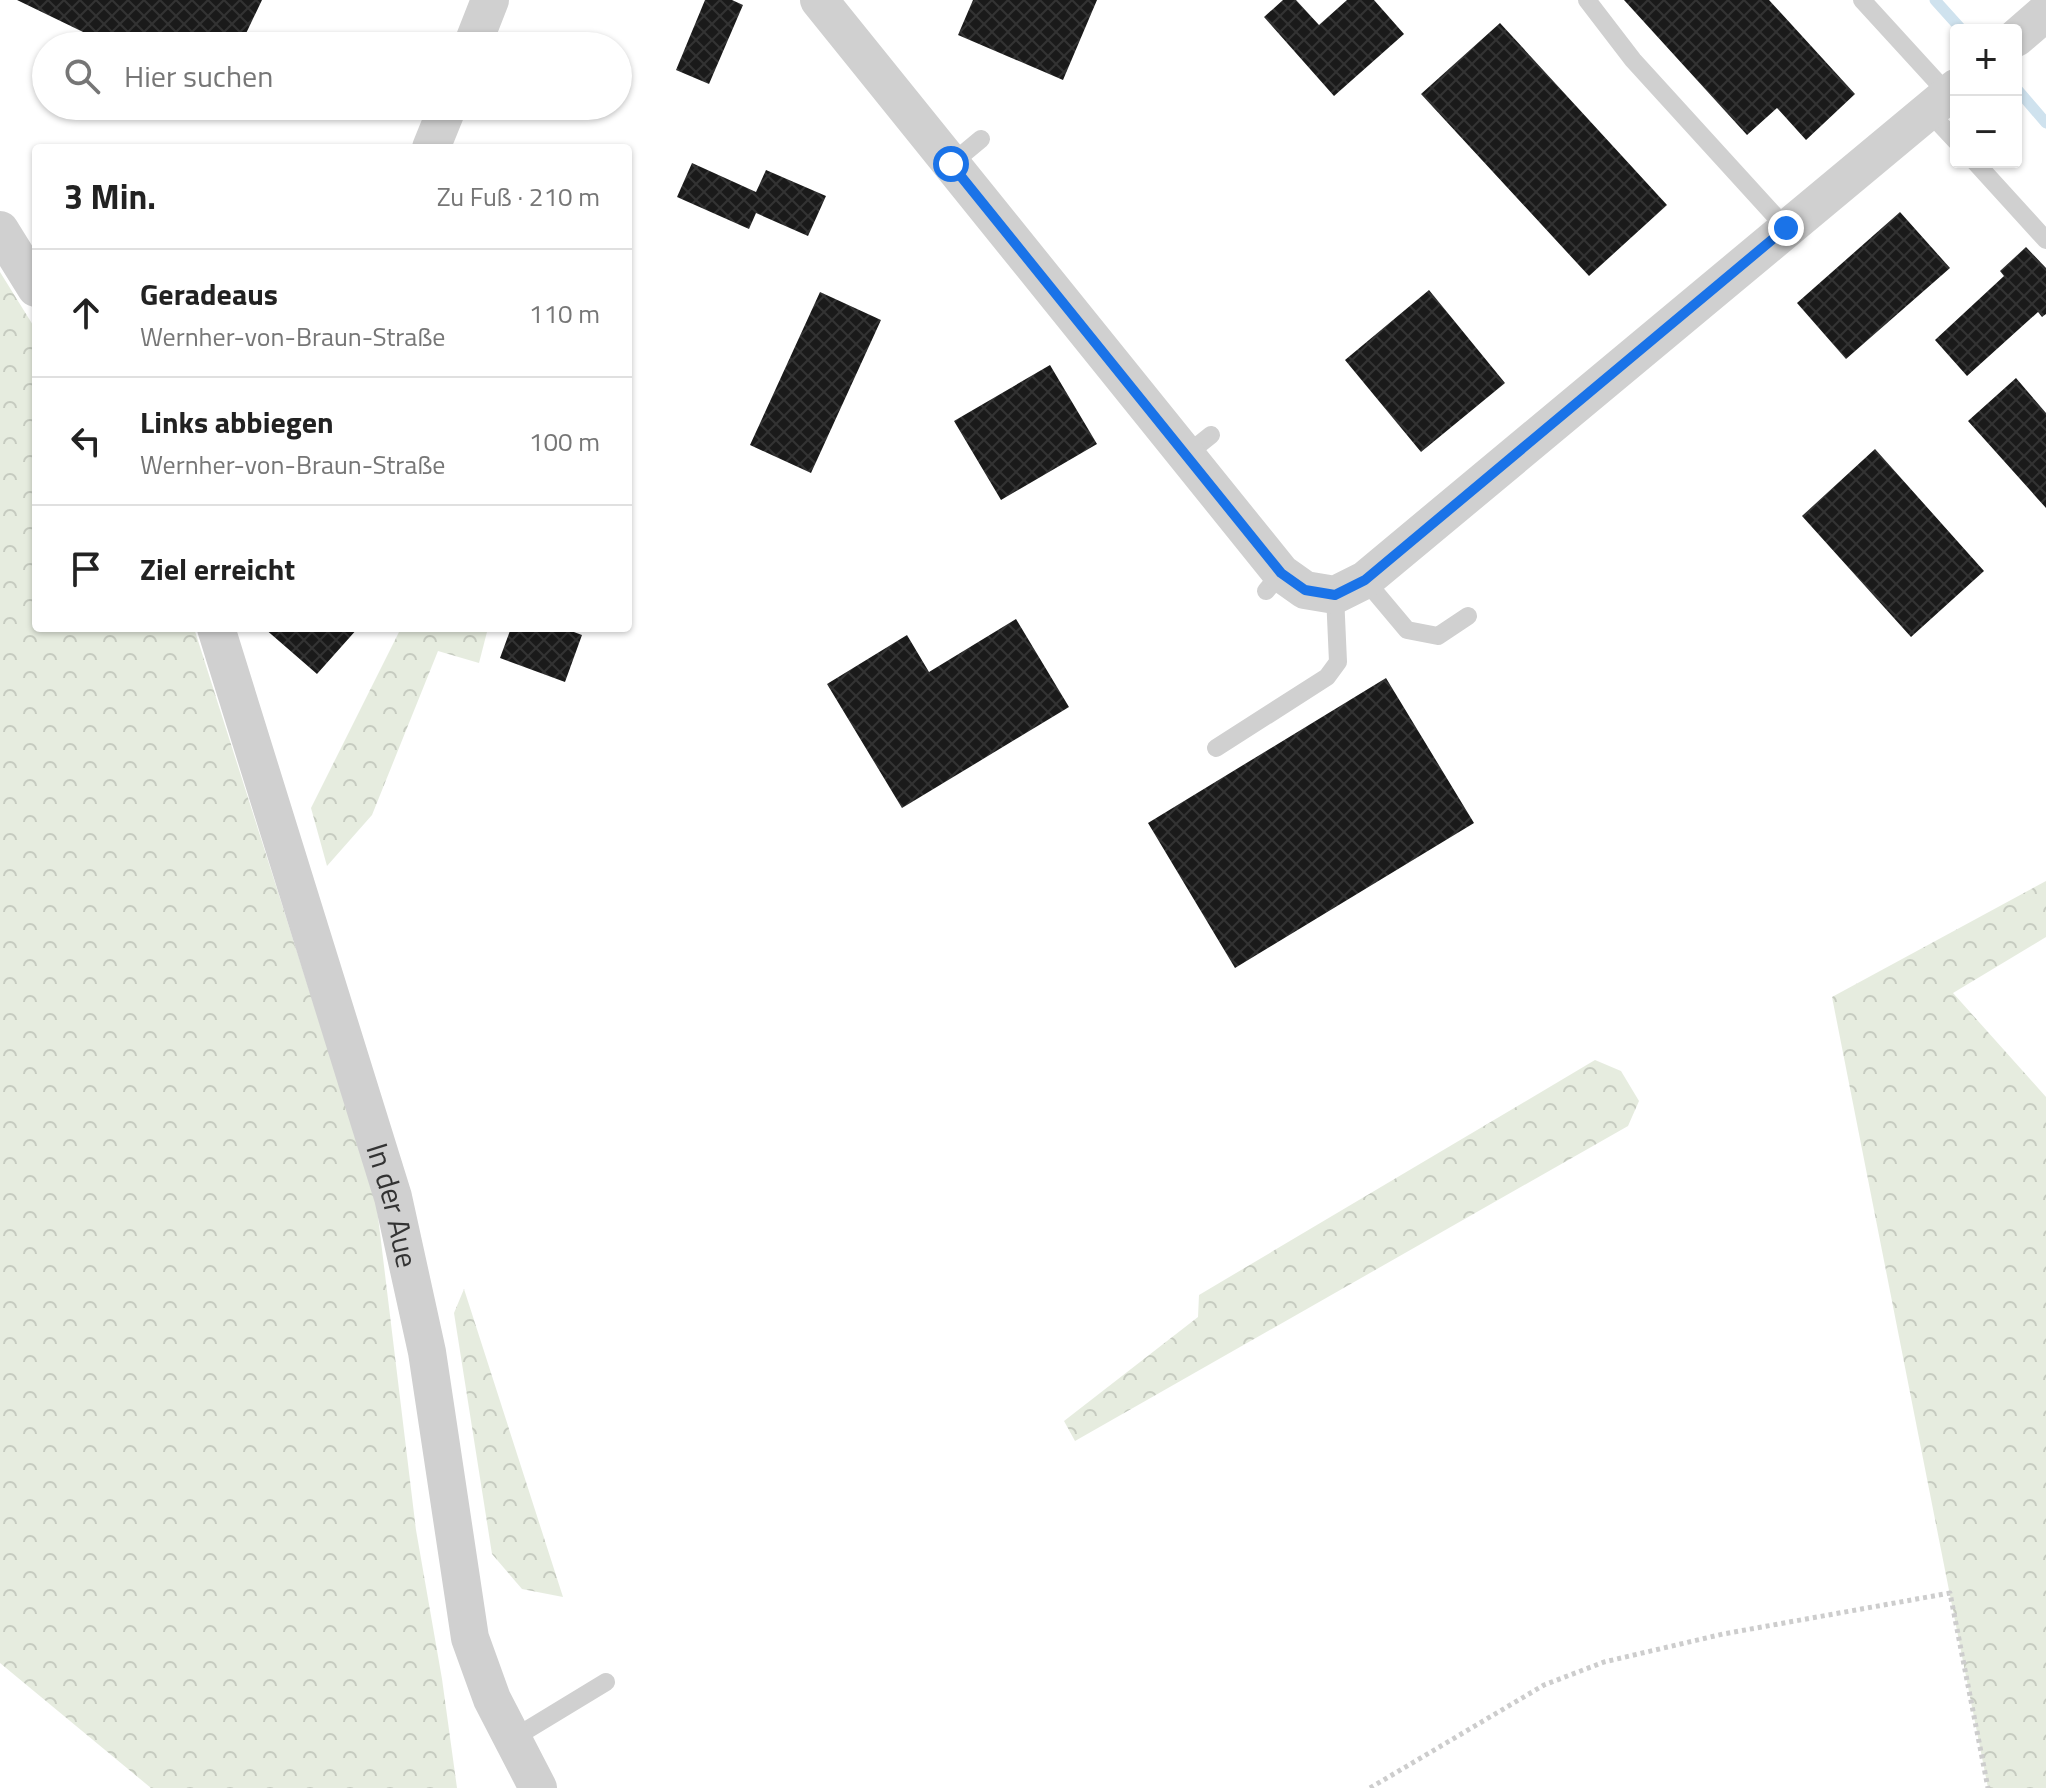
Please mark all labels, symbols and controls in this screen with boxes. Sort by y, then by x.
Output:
map controls [1950,24,2022,168]
button: + [1950,24,2022,96]
search box [32,32,632,120]
text: Hier suchen [124,53,273,99]
icon: search [60,54,104,98]
button: − [1950,96,2022,168]
route start [933,146,969,182]
text: 3 Min. [64,170,156,222]
text: Zu Fuß · 210 m [437,177,600,216]
route end [1768,210,1804,246]
text: Geradeaus [140,271,278,317]
icon: ahead [64,291,108,335]
text: 110 m [529,294,600,333]
text: Wernher-von-Braun-Straße [140,317,445,356]
text: Links abbiegen [140,399,334,445]
icon: left [64,419,108,463]
text: 100 m [529,422,600,461]
text: Wernher-von-Braun-Straße [140,445,445,484]
text: Ziel erreicht [140,546,295,592]
icon: arrive [64,547,108,591]
street label: In der Aue [355,1137,431,1272]

